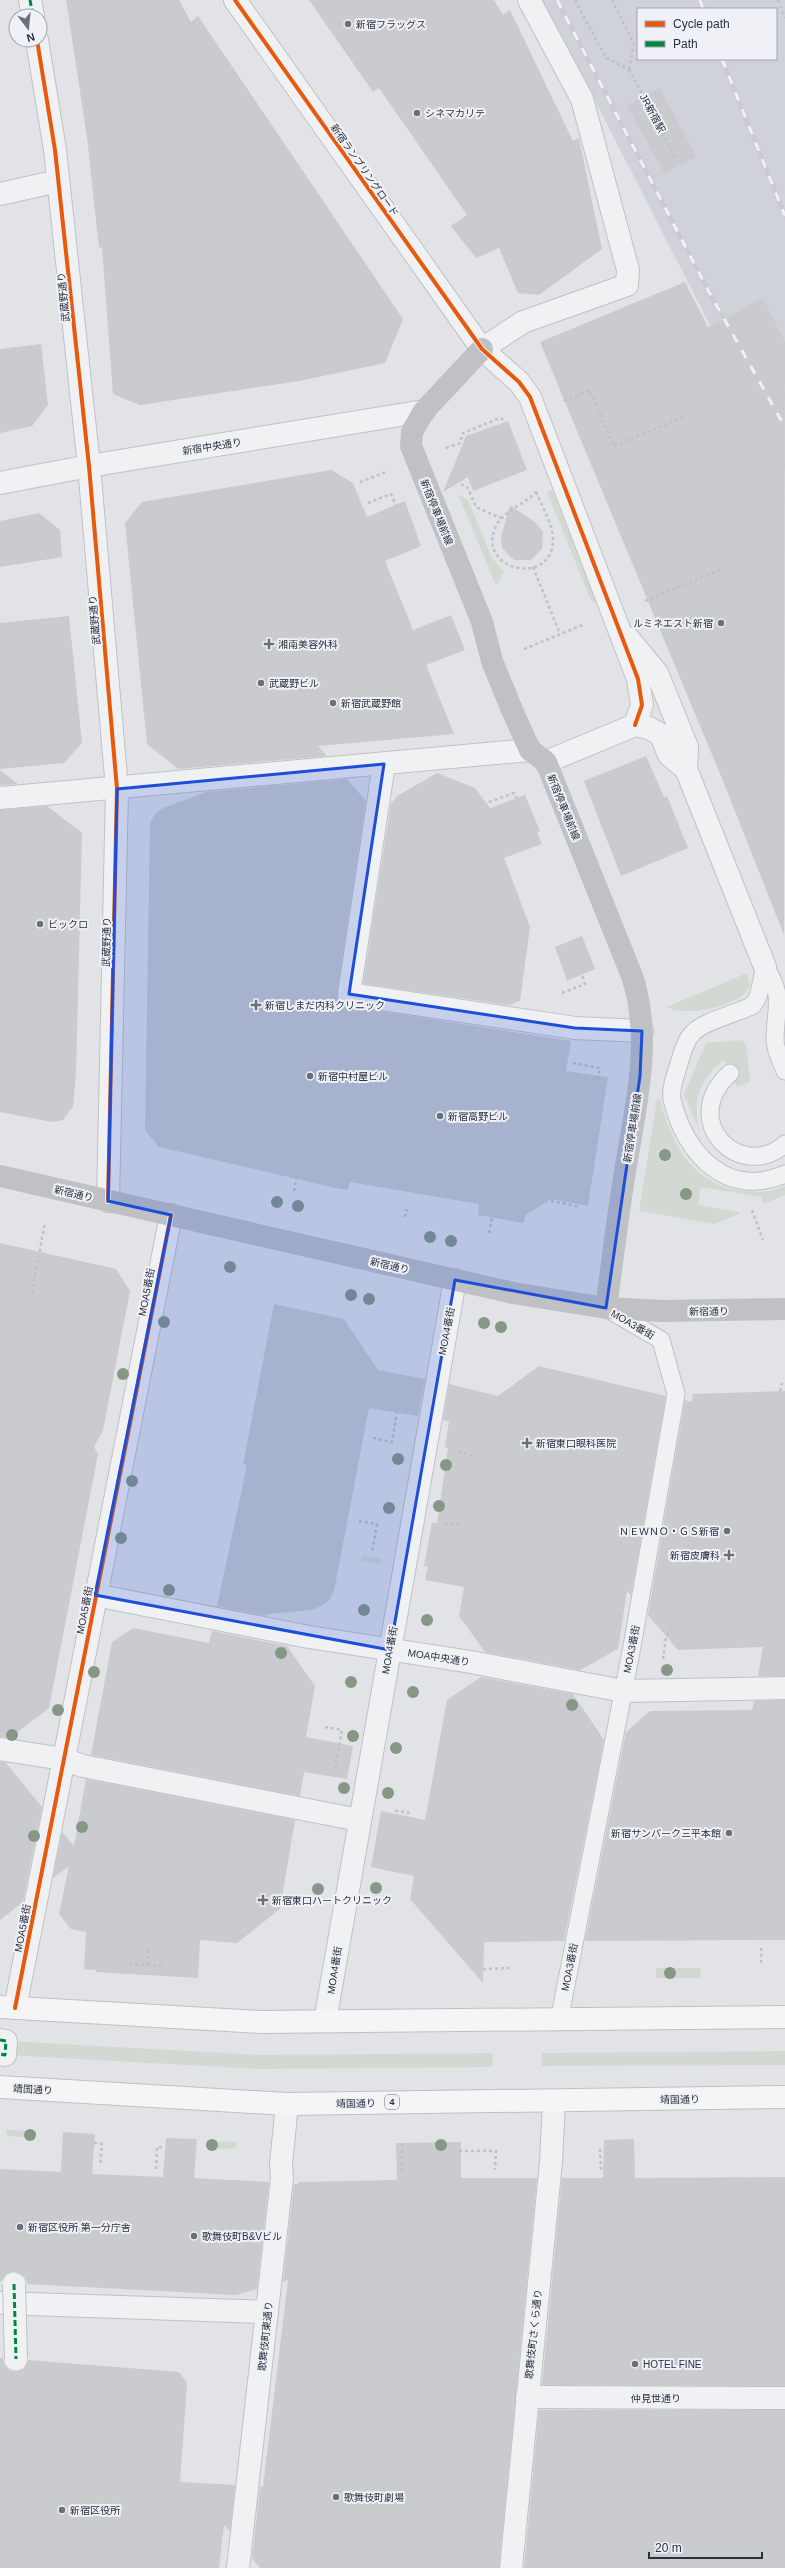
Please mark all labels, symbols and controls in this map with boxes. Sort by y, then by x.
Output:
north arrow [8,8,48,48]
legend [637,8,777,60]
text: Cycle path [673,17,730,31]
marker: 新宿フラッグス [343,19,353,29]
place label: 新宿フラッグス [356,19,426,30]
text: N [25,31,36,44]
text: Path [673,37,698,51]
street label: JR新宿駅 [638,92,668,135]
marker: シネマカリテ [412,108,422,118]
place label: シネマカリテ [425,108,485,119]
street label: 新宿ランブリングロード [329,122,401,218]
street label: 武蔵野通り [55,272,72,322]
street label: 新宿中央通り [182,436,243,457]
street label: 新宿停車場前線 [418,478,455,547]
street label: 武蔵野通り [87,595,102,645]
place label: ルミネエスト新宿 [633,618,713,629]
marker: ルミネエスト新宿 [716,618,726,628]
marker: 湘南美容外科 [263,638,275,650]
place label: 湘南美容外科 [278,639,338,650]
marker: 武蔵野ビル [256,678,266,688]
place label: 武蔵野ビル [269,678,319,689]
marker: 新宿武蔵野館 [328,698,338,708]
place label: 新宿武蔵野館 [341,698,401,709]
street label: 新宿停車場前線 [545,773,582,842]
street label: 武蔵野通り [101,917,112,967]
marker: ビックロ [35,919,45,929]
place label: ビックロ [48,919,88,930]
marker: 新宿しまだ内科クリニック [250,999,262,1011]
place label: 新宿しまだ内科クリニック [265,1000,385,1011]
marker: 新宿中村屋ビル [305,1071,315,1081]
place label: 新宿中村屋ビル [318,1071,388,1082]
street label: 新宿停車場前線 [622,1093,643,1164]
marker: 新宿高野ビル [435,1111,445,1121]
place label: 新宿高野ビル [448,1111,508,1122]
street label: 新宿通り [53,1184,95,1203]
street label: 新宿通り [369,1256,411,1275]
street label: MOA5番街 [136,1267,157,1317]
street label: MOA4番街 [436,1306,457,1356]
street label: 新宿通り [689,1306,729,1317]
street label: MOA3番街 [609,1308,656,1341]
marker: 新宿東口眼科医院 [521,1437,533,1449]
place label: 新宿東口眼科医院 [536,1438,616,1449]
place label: ＮＥＷＮＯ・ＧＳ新宿 [619,1526,719,1537]
marker: ＮＥＷＮＯ・ＧＳ新宿 [722,1526,732,1536]
marker: 新宿皮膚科 [723,1549,735,1561]
place label: 新宿皮膚科 [670,1550,720,1561]
street label: MOA5番街 [74,1585,95,1635]
street label: MOA3番街 [621,1624,642,1674]
street label: MOA4番街 [380,1625,399,1675]
street label: MOA中央通り [407,1647,471,1668]
place label: 新宿サンパーク三平本館 [611,1828,721,1839]
marker: 新宿サンパーク三平本館 [724,1828,734,1838]
marker: 新宿東口ハートクリニック [257,1894,269,1906]
place label: 新宿東口ハートクリニック [272,1895,392,1906]
street label: MOA5番街 [12,1903,33,1953]
street label: MOA3番街 [559,1942,580,1992]
street label: MOA4番街 [325,1945,344,1995]
street label: 靖国通り [13,2083,53,2096]
street label: 靖国通り [660,2094,700,2105]
road number: 4 [385,2095,399,2109]
street label: 靖国通り [336,2098,376,2109]
marker: 新宿区役所 第一分庁舎 [15,2222,25,2232]
place label: 新宿区役所 第一分庁舎 [28,2222,131,2233]
marker: 歌舞伎町B&Vビル [189,2231,199,2241]
place label: 歌舞伎町B&Vビル [202,2231,282,2242]
street label: 歌舞伎町さくら通り [523,2289,544,2379]
street label: 歌舞伎町東通り [256,2301,275,2371]
marker: HOTEL FINE [630,2359,640,2369]
place label: HOTEL FINE [643,2359,702,2370]
street label: 仲見世通り [631,2393,681,2404]
marker: 歌舞伎町劇場 [331,2492,341,2502]
place label: 歌舞伎町劇場 [344,2492,404,2503]
marker: 新宿区役所 [57,2505,67,2515]
place label: 新宿区役所 [70,2505,120,2516]
scale bar [649,2534,762,2560]
text: 20 m [655,2541,682,2555]

